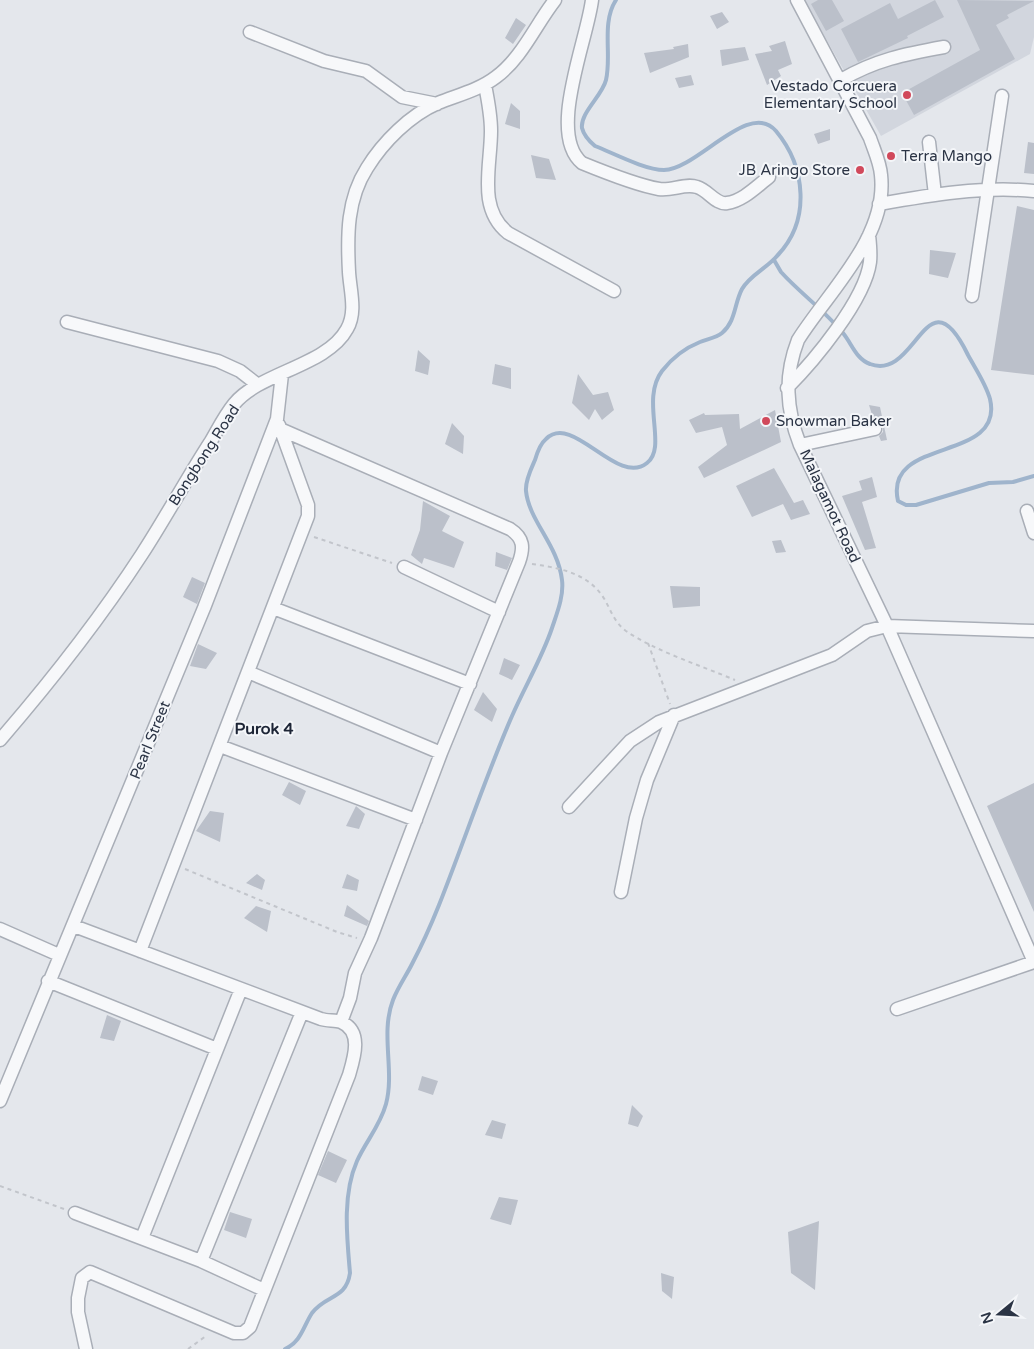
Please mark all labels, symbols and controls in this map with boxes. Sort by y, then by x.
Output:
place label: Vestado Corcuera Elementary School [764,77,897,112]
marker: Vestado Corcuera Elementary School [901,89,913,101]
place label: Terra Mango [901,147,992,165]
marker: Terra Mango [885,150,897,162]
place label: JB Aringo Store [739,161,850,179]
marker: JB Aringo Store [854,164,866,176]
street label: Bongbong Road [165,401,243,509]
place label: Snowman Baker [776,412,892,430]
marker: Snowman Baker [760,415,772,427]
street label: Malagamot Road [796,446,864,566]
street label: Pearl Street [126,698,174,782]
district label: Purok 4 [235,719,293,739]
north arrow [974,1289,1024,1339]
text: N [977,1310,997,1326]

